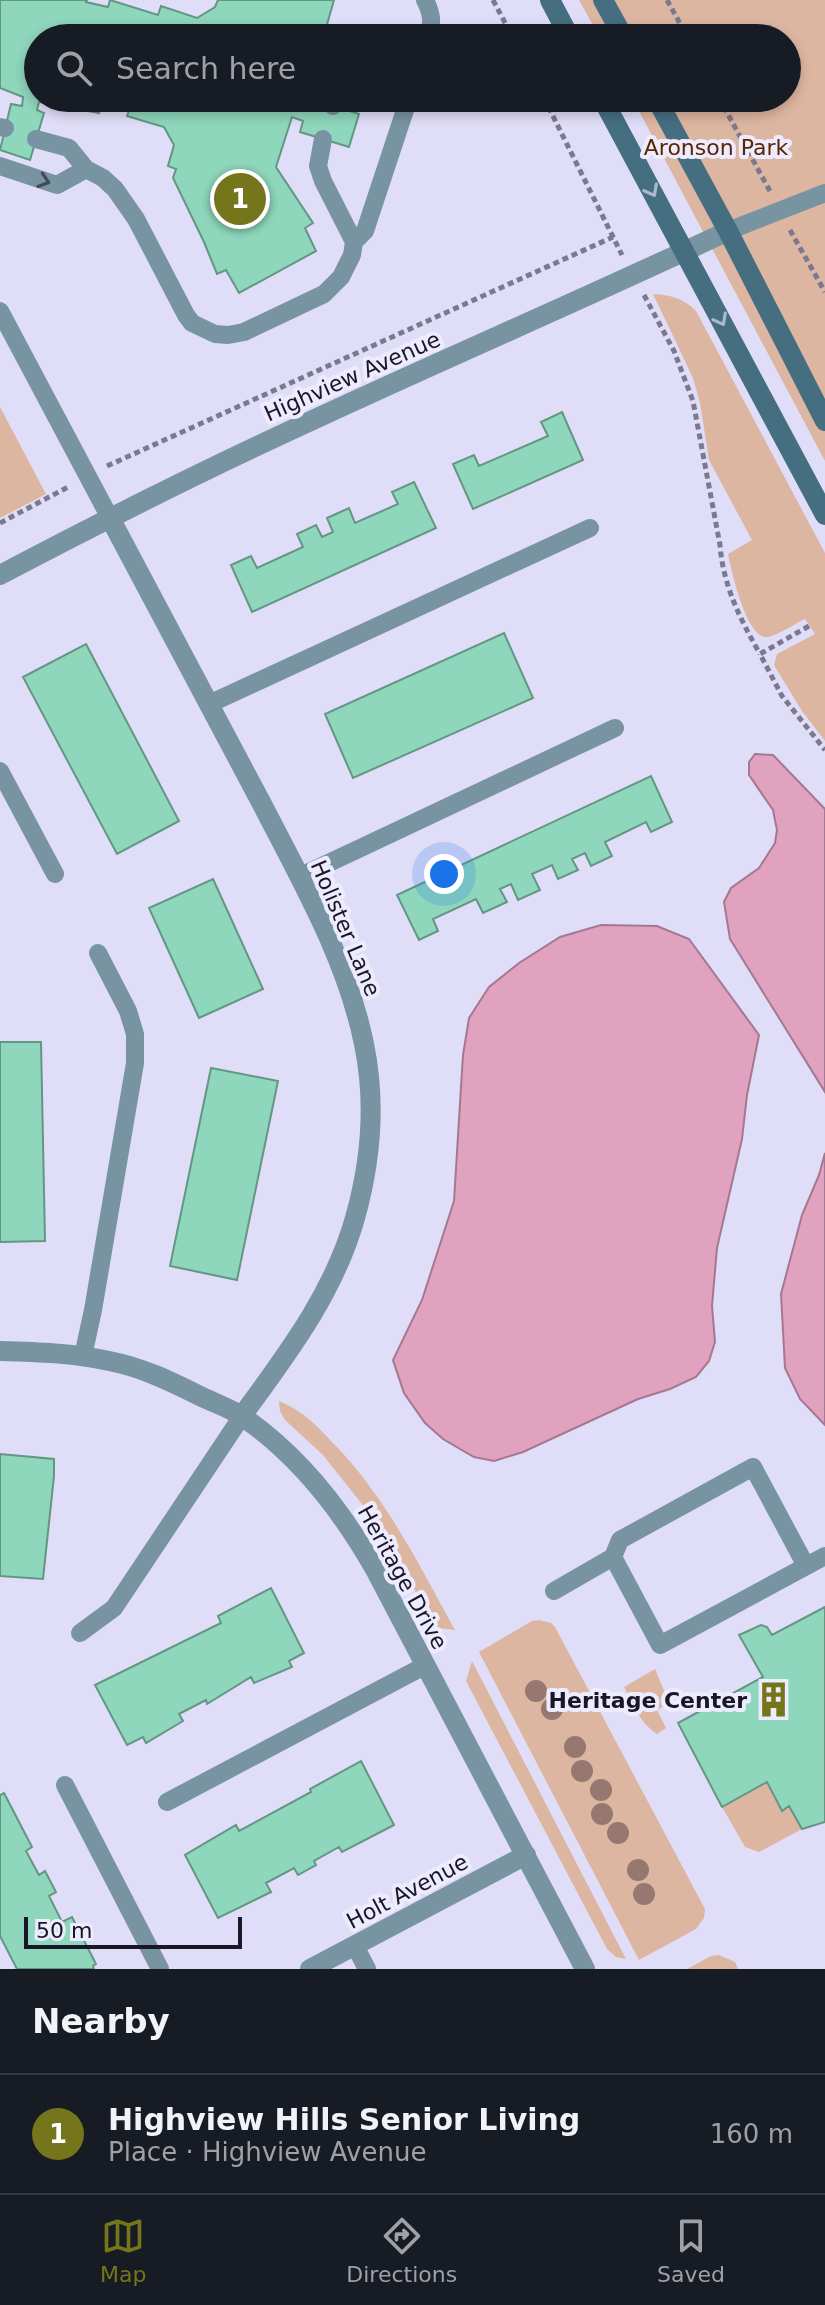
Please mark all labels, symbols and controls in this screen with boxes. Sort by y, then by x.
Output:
search box [24,24,801,112]
icon: search [52,46,96,90]
text: Search here [116,51,296,86]
park label: Aronson Park [644,135,788,160]
pin: 1 [214,169,266,229]
one-way arrow [36,171,50,187]
one-way arrow [643,183,658,198]
one-way arrow [712,312,727,327]
street label: Highview Avenue [260,326,444,427]
your location [424,854,464,894]
street label: Holister Lane [306,857,385,1000]
street label: Heritage Drive [353,1501,452,1653]
building icon: Heritage Center [754,1681,792,1719]
place label: Heritage Center [549,1688,747,1713]
street label: Holt Avenue [342,1849,472,1934]
scale bar [24,1913,242,1949]
text: 50 m [36,1918,92,1943]
text: Nearby [32,2001,170,2041]
text: Highview Hills Senior Living [108,2102,580,2137]
text: 1 [49,2119,67,2149]
text: 160 m [710,2119,793,2149]
text: Place · Highview Avenue [108,2137,426,2167]
tab: Map [100,2214,146,2287]
tab: Directions [346,2214,457,2287]
tab: Saved [657,2214,725,2287]

